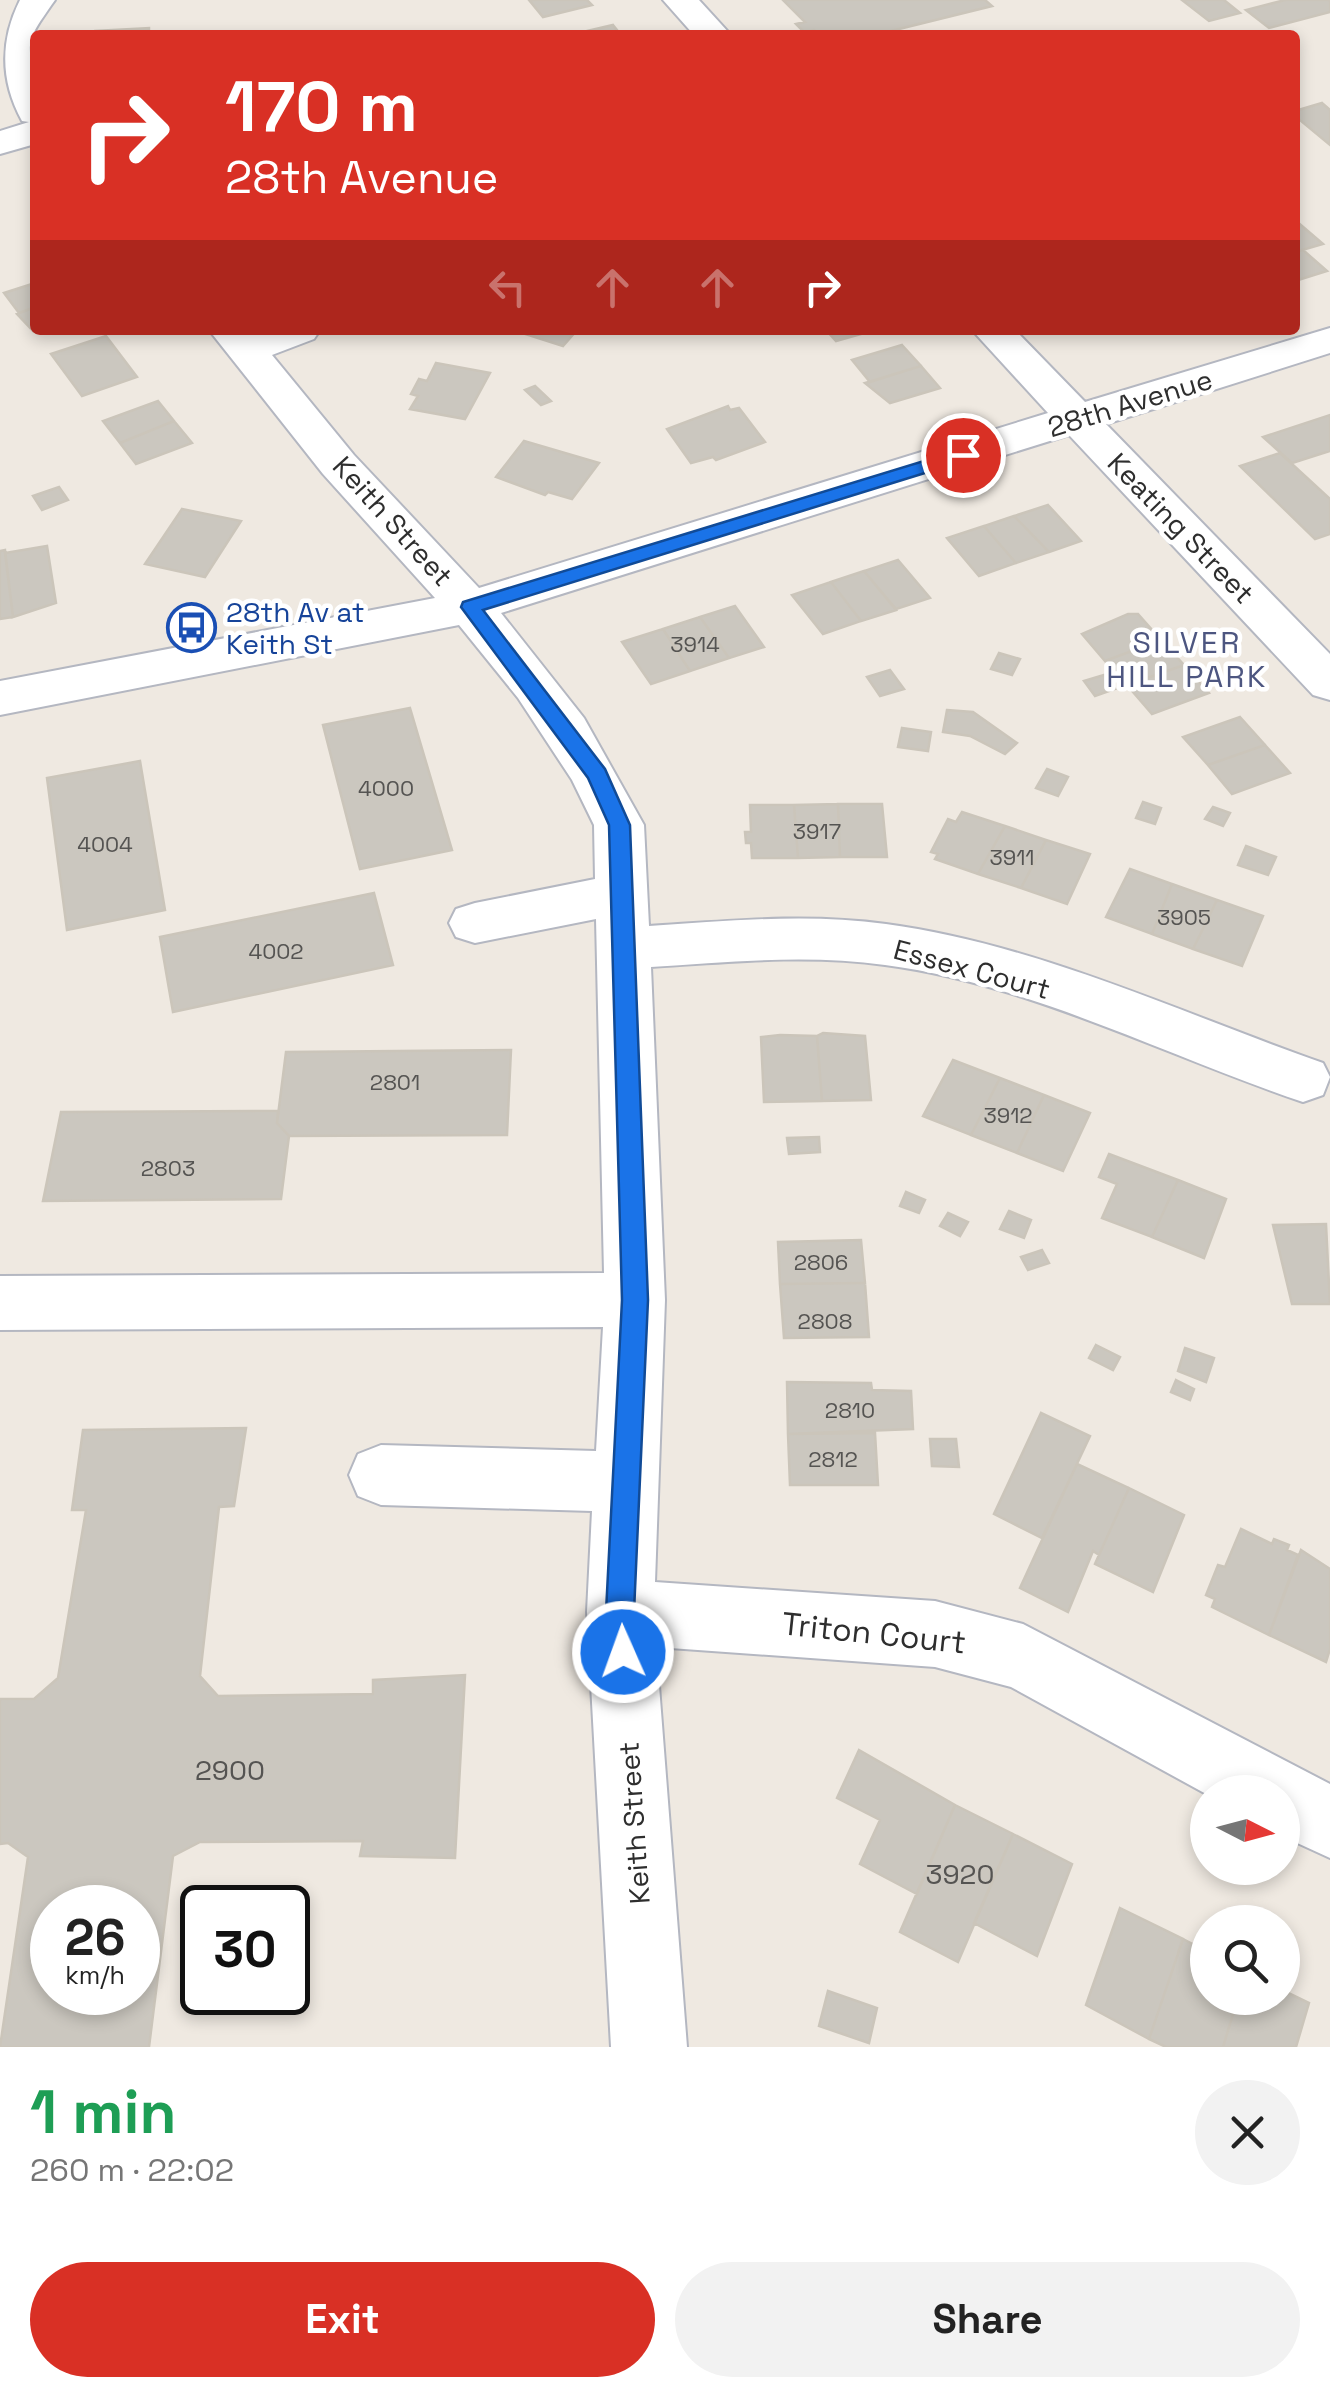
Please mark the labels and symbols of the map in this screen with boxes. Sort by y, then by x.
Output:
street label: 28th Avenue [1043,361,1217,445]
pin [921,413,1006,498]
street label: Keating Street [1100,445,1262,611]
street label: Keith Street [325,448,461,594]
place label: 28th Av at Keith St [226,594,365,662]
bus stop icon: 28th Av at Keith St [165,602,217,654]
district label: SILVER HILL PARK [1106,623,1268,696]
house number: 3914 [670,630,720,658]
house number: 4000 [358,774,414,802]
house number: 3917 [793,817,841,845]
house number: 4004 [77,830,133,858]
house number: 3911 [989,843,1035,871]
house number: 3905 [1157,903,1211,931]
street label: Essex Court [890,931,1054,1007]
house number: 4002 [248,937,304,965]
house number: 2801 [370,1068,420,1096]
house number: 3912 [983,1101,1033,1129]
house number: 2803 [141,1154,195,1182]
house number: 2806 [794,1248,848,1276]
house number: 2808 [798,1307,852,1335]
house number: 2810 [825,1396,875,1424]
house number: 2812 [808,1445,858,1473]
position arrow [571,1600,675,1704]
street label: Triton Court [780,1603,968,1663]
street label: Keith Street [610,1741,658,1905]
house number: 2900 [195,1752,265,1788]
north arrow [1190,1775,1300,1885]
house number: 3920 [926,1856,994,1892]
speed limit sign: 30 [180,1885,310,2015]

